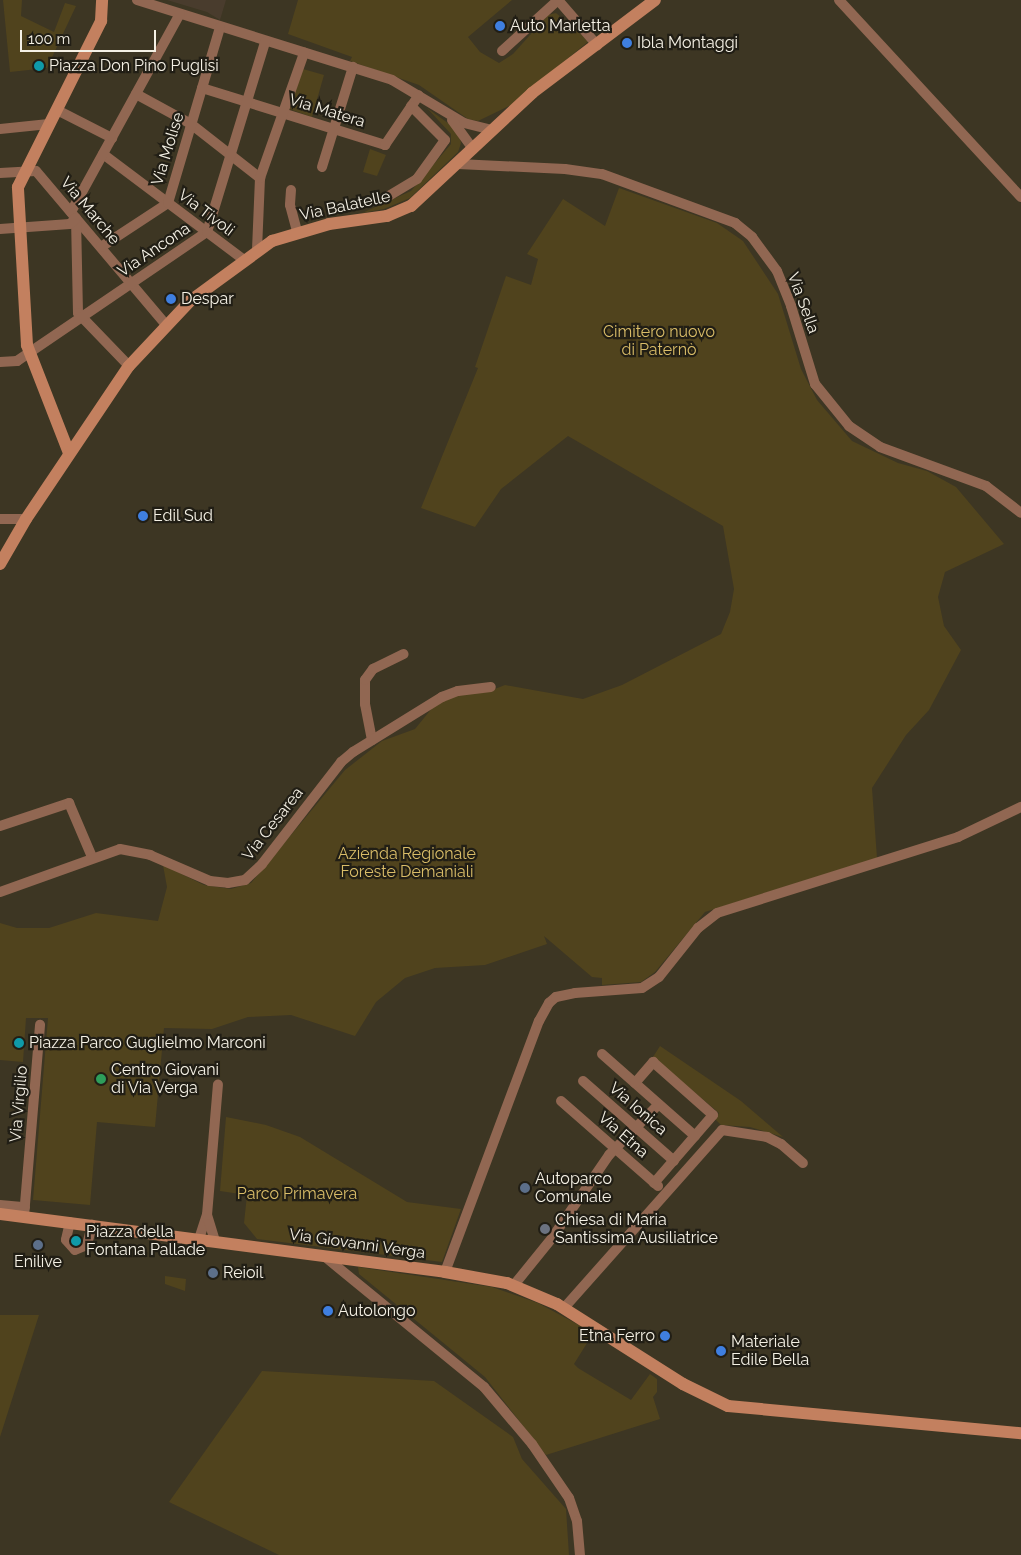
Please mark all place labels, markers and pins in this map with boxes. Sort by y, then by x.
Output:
place label: Auto Marletta [510,16,610,36]
marker: Auto Marletta [494,20,506,32]
place label: Ibla Montaggi [637,33,738,53]
marker: Ibla Montaggi [621,37,633,49]
place label: Piazza Don Pino Puglisi [49,56,219,76]
marker: Piazza Don Pino Puglisi [33,60,45,72]
place label: Despar [181,289,234,309]
marker: Despar [165,293,177,305]
place label: Edil Sud [153,506,214,526]
marker: Edil Sud [137,510,149,522]
place label: Piazza Parco Guglielmo Marconi [29,1033,266,1053]
marker: Piazza Parco Guglielmo Marconi [13,1037,25,1049]
place label: Centro Giovani di Via Verga [111,1060,219,1098]
marker: Centro Giovani di Via Verga [95,1073,107,1085]
place label: Autoparco Comunale [535,1169,612,1207]
marker: Autoparco Comunale [519,1182,531,1194]
place label: Chiesa di Maria Santissima Ausiliatrice [555,1210,718,1248]
place label: Piazza della Fontana Pallade [86,1222,205,1260]
marker: Chiesa di Maria Santissima Ausiliatrice [539,1223,551,1235]
marker: Piazza della Fontana Pallade [70,1235,82,1247]
marker: Enilive [32,1239,44,1251]
place label: Enilive [14,1252,62,1272]
place label: Reioil [223,1263,263,1283]
marker: Reioil [207,1267,219,1279]
place label: Autolongo [338,1301,415,1321]
marker: Autolongo [322,1305,334,1317]
place label: Etna Ferro [579,1326,655,1346]
marker: Etna Ferro [659,1330,671,1342]
place label: Materiale Edile Bella [731,1332,809,1370]
marker: Materiale Edile Bella [715,1345,727,1357]

